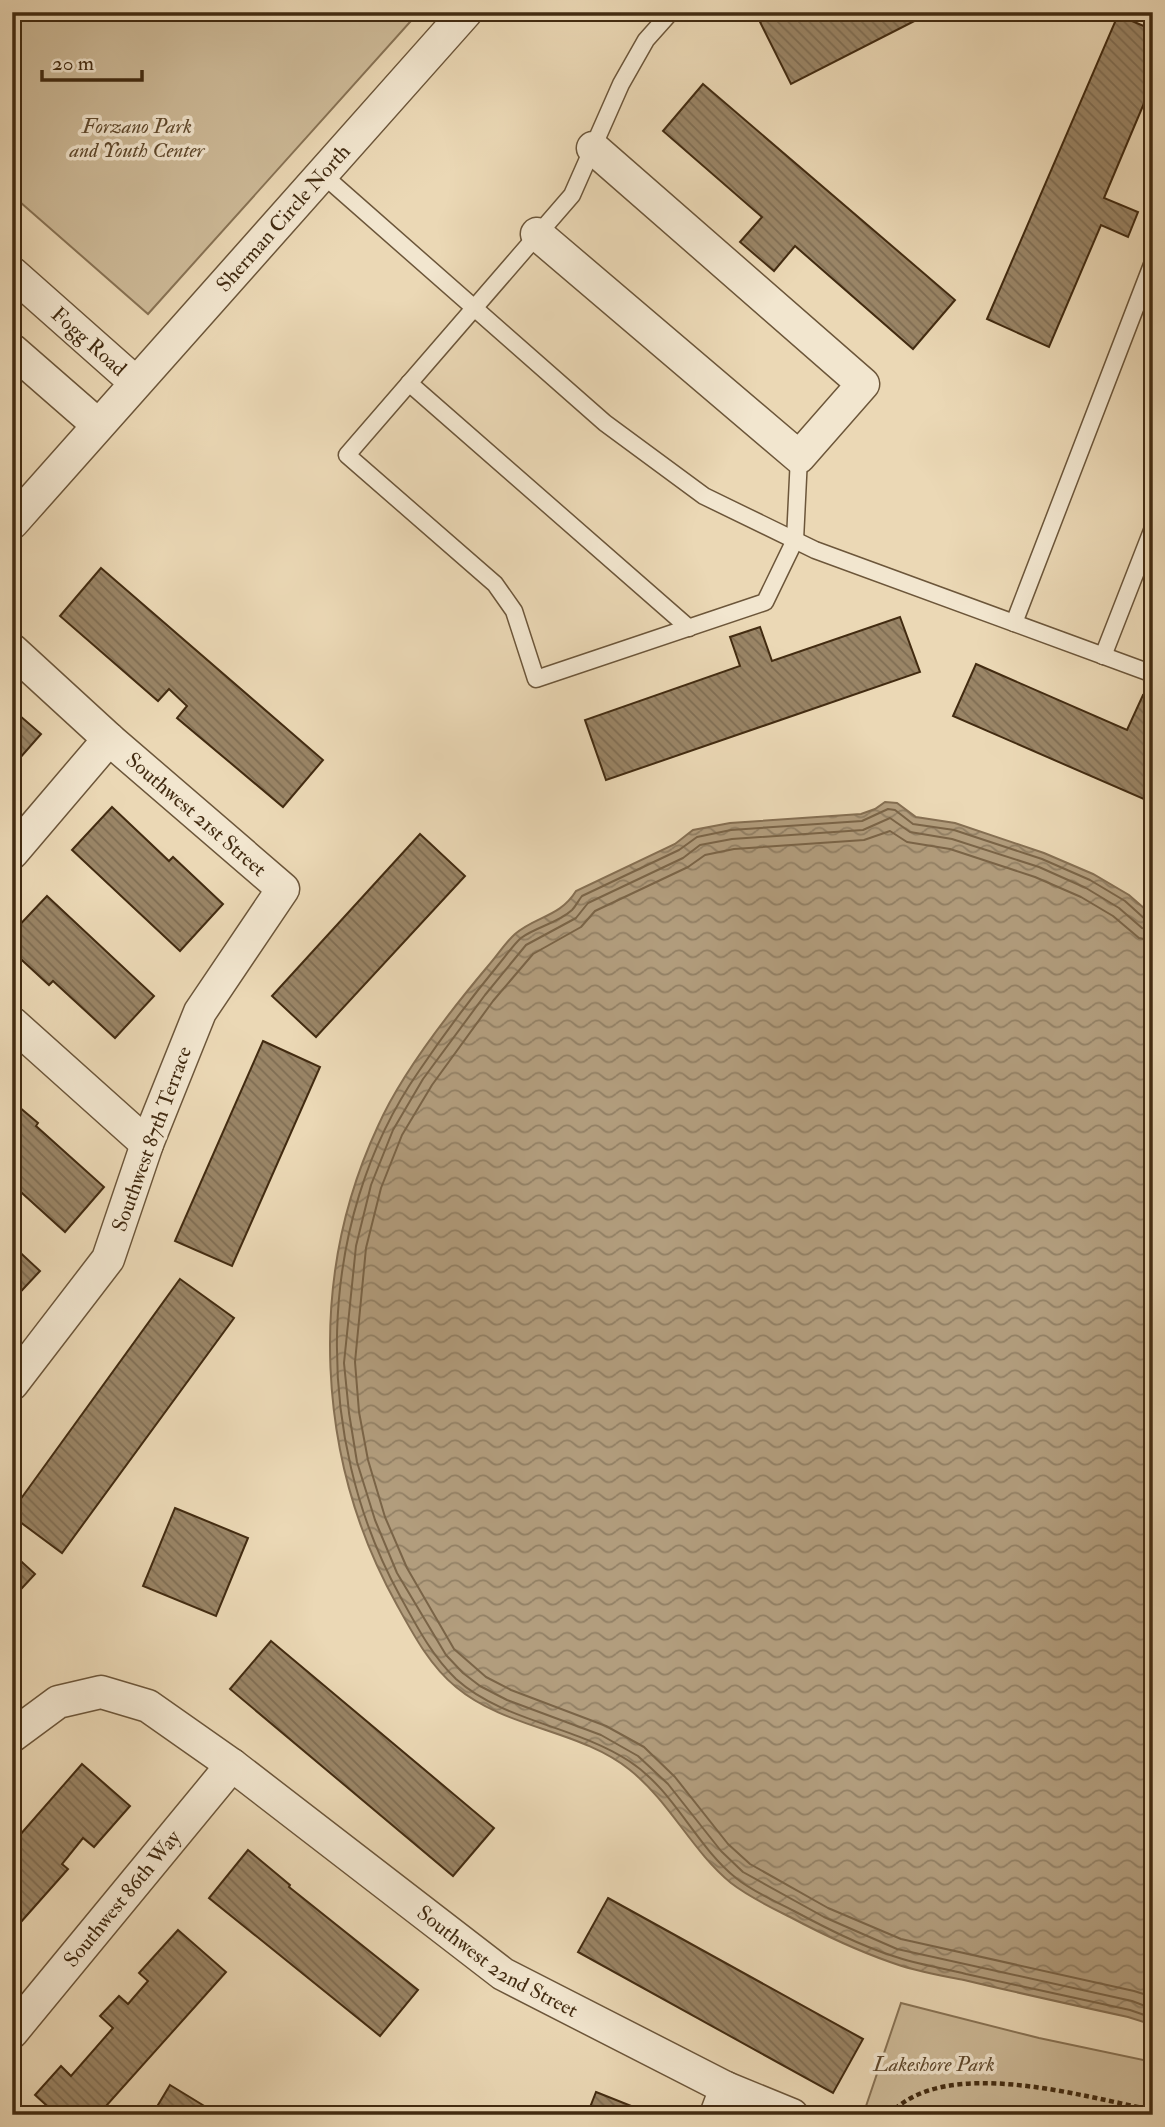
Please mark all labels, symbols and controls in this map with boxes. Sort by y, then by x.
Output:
scale bar [42,38,142,82]
text: 20 m [52,50,94,77]
park label: Forzano Park and Youth Center [69,113,206,164]
street label: Sherman Circle North [210,138,356,298]
street label: Fogg Road [46,301,133,382]
street label: Southwest 21st Street [120,746,273,883]
street label: Southwest 87th Terrace [106,1042,198,1235]
street label: Southwest 86th Way [57,1824,187,1973]
street label: Southwest 22nd Street [412,1899,583,2024]
park label: Lakeshore Park [872,2051,995,2078]

